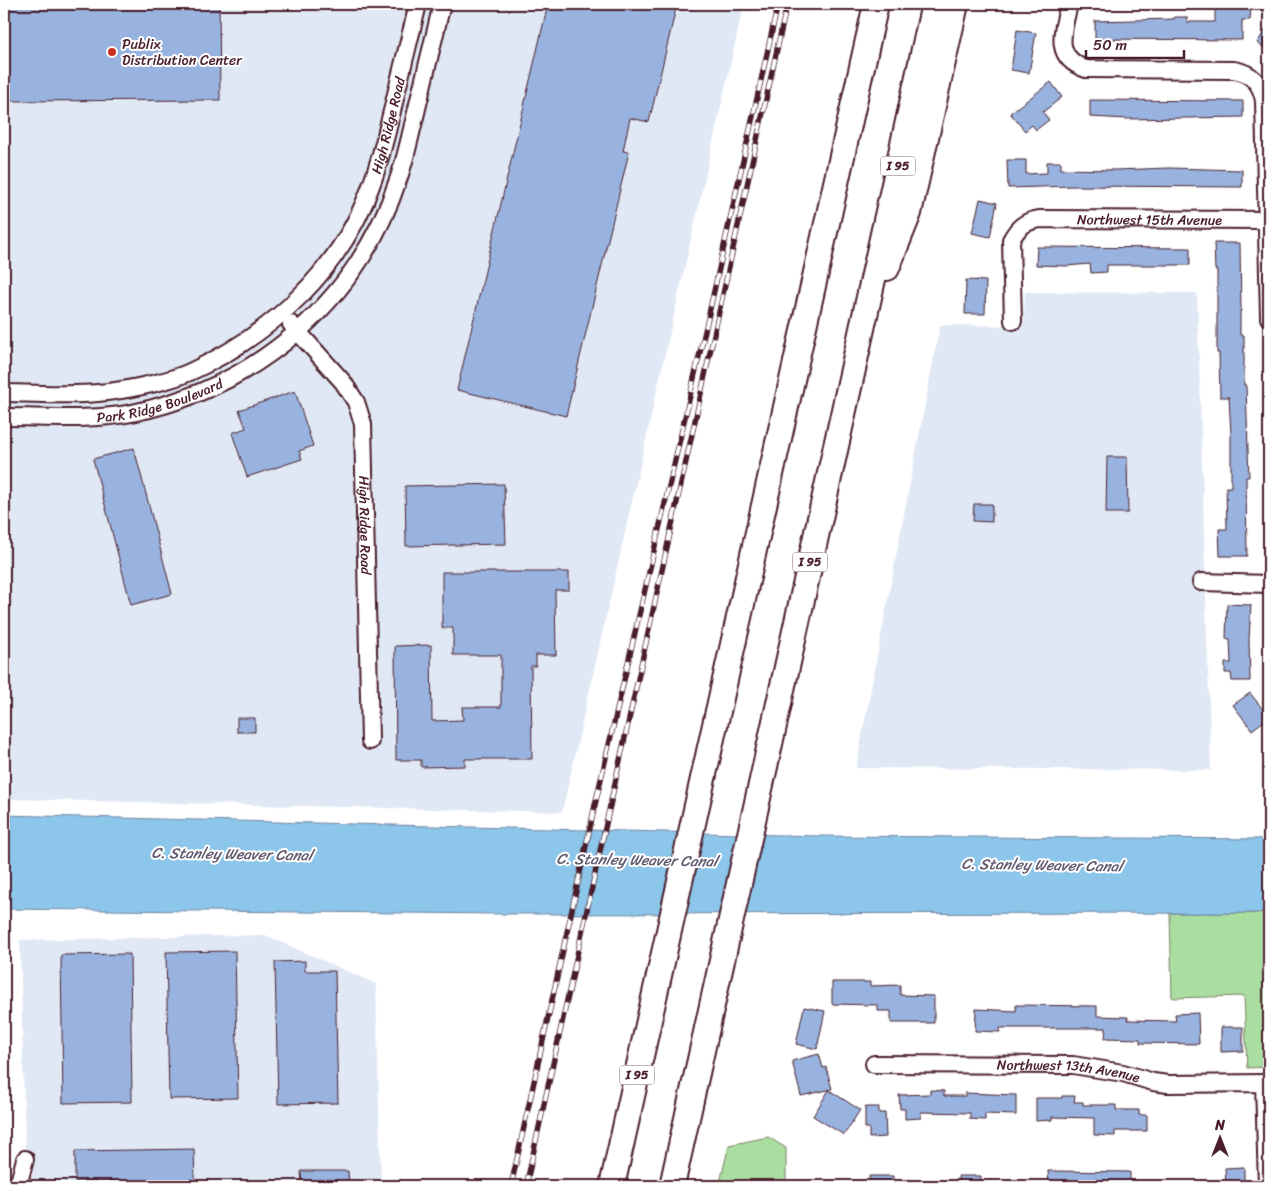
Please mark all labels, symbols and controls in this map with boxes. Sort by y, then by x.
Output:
scale bar [1086,28,1183,60]
place label: Publix Distribution Center [122,32,243,73]
text: 50 m [1093,32,1128,58]
marker: Publix Distribution Center [106,46,118,58]
street label: High Ridge Road [363,73,413,177]
road number: I 95 [880,157,916,176]
street label: Northwest 15th Avenue [1077,207,1222,232]
street label: Park Ridge Boulevard [96,370,229,430]
street label: High Ridge Road [352,475,379,577]
road number: I 95 [792,552,828,572]
water label: C. Stanley Weaver Canal [151,840,316,868]
water label: C. Stanley Weaver Canal [556,846,721,874]
water label: C. Stanley Weaver Canal [961,851,1126,879]
street label: Northwest 13th Avenue [997,1052,1144,1090]
road number: I 95 [620,1066,654,1084]
north arrow [1196,1112,1246,1162]
text: N [1214,1113,1225,1138]

